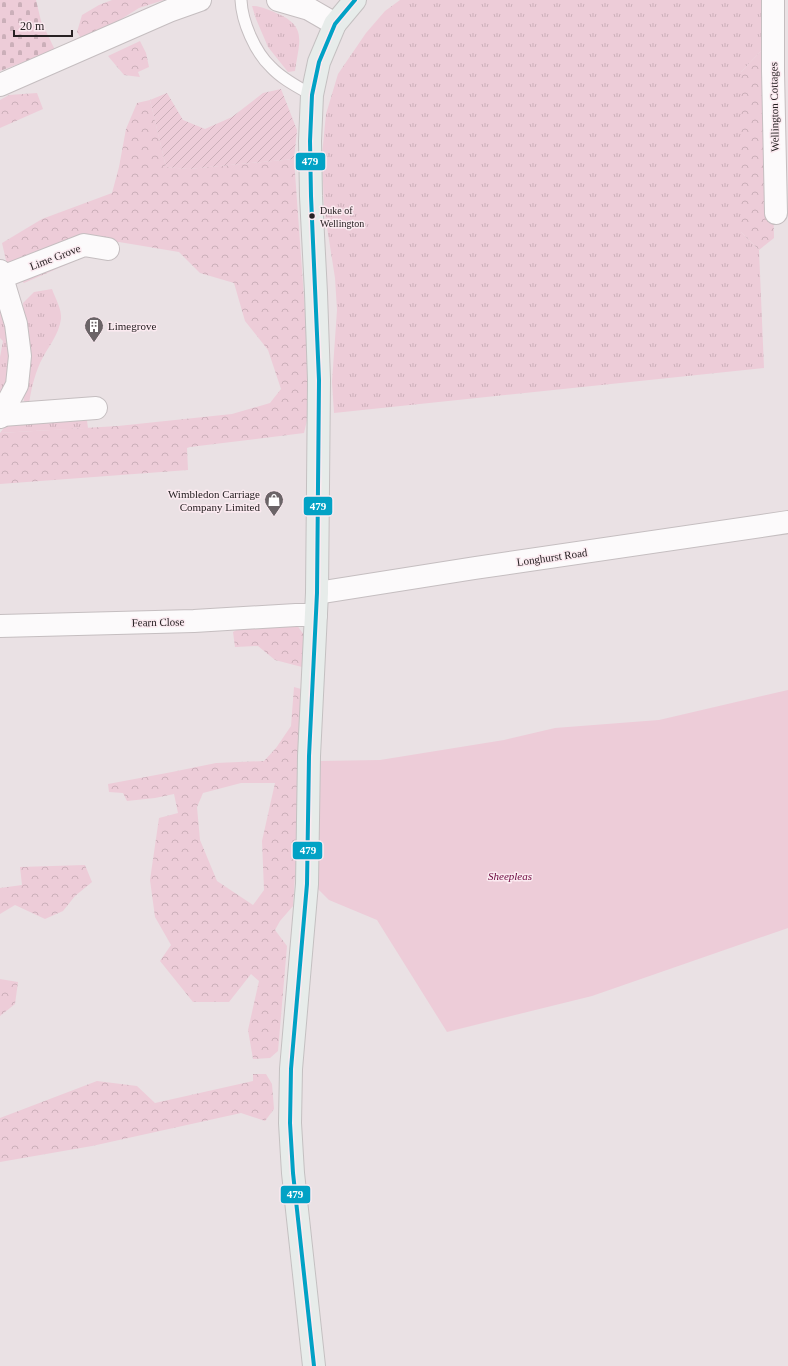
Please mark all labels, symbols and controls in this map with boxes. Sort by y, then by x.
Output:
scale bar [14,12,72,38]
text: 20 m [20,19,45,33]
street label: Wellington Cottages [767,62,781,152]
line badge: 479 [295,152,326,171]
text: 479 [302,155,319,167]
place label: Duke of Wellington [320,205,364,229]
marker: Duke of Wellington [307,211,317,221]
street label: Lime Grove [28,242,82,272]
building icon: Limegrove [83,315,105,343]
place label: Limegrove [108,320,156,332]
place label: Wimbledon Carriage Company Limited [168,488,260,513]
shop icon: Wimbledon Carriage Company Limited [263,489,285,517]
line badge: 479 [303,496,333,516]
text: 479 [310,500,327,512]
street label: Longhurst Road [516,546,589,568]
street label: Fearn Close [131,616,185,628]
line badge: 479 [292,841,323,860]
text: 479 [300,844,317,856]
park label: Sheepleas [488,870,532,882]
line badge: 479 [280,1185,311,1204]
text: 479 [287,1188,304,1200]

